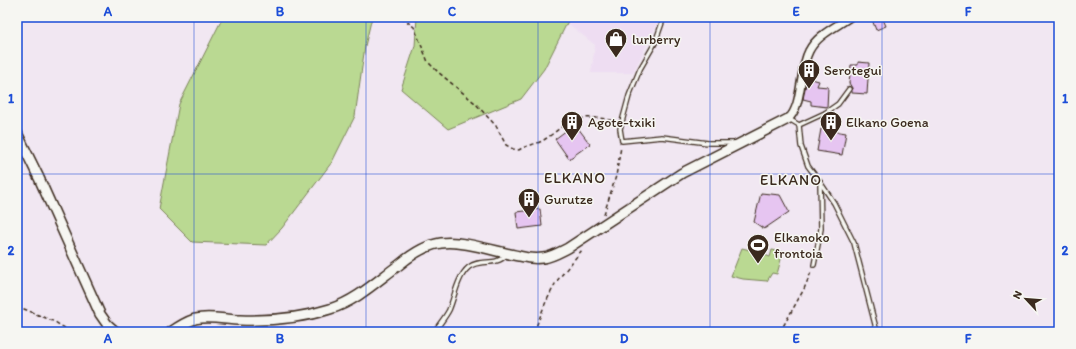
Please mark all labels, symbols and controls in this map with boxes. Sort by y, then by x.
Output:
text: A [103,4,113,19]
text: B [276,4,285,19]
text: C [448,4,457,19]
text: D [620,4,629,19]
text: E [792,4,800,19]
text: F [965,4,972,19]
shop icon: lurberry [603,26,629,59]
place label: lurberry [632,31,681,48]
building icon: Serotegui [796,57,822,90]
place label: Serotegui [824,62,882,79]
text: 1 [8,91,14,106]
text: 1 [1062,91,1068,106]
building icon: Agote-txiki [559,109,585,142]
building icon: Elkano Goena [818,109,844,142]
place label: Agote-txiki [588,114,655,131]
place label: Elkano Goena [846,114,929,131]
district label: ELKANO [544,169,606,187]
district label: ELKANO [760,171,822,189]
building icon: Gurutze [516,186,542,219]
place label: Gurutze [544,191,593,208]
place label: Elkanoko frontoia [774,229,830,262]
sports icon: Elkanoko frontoia [745,232,771,265]
text: 2 [8,243,15,258]
text: 2 [1062,243,1069,258]
north arrow [1006,279,1046,319]
text: N [1010,289,1025,301]
text: A [103,331,113,346]
text: B [276,331,285,346]
text: C [448,331,457,346]
text: D [620,331,629,346]
text: E [792,331,800,346]
text: F [965,331,972,346]

